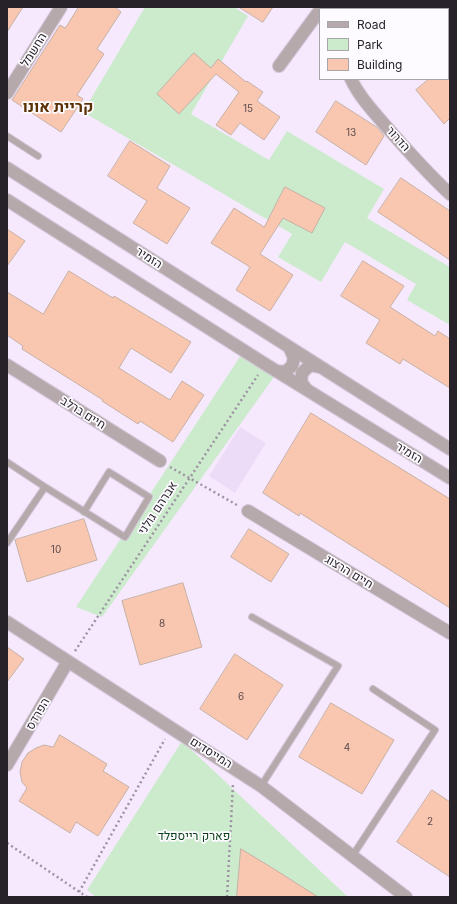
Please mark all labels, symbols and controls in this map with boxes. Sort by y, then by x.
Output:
legend [319,8,449,80]
text: Road [357,17,386,32]
street label: החשמל [18,30,50,70]
text: Park [357,37,383,52]
text: Building [357,57,402,72]
district label: קריית אונו [23,97,93,117]
house number: 15 [243,103,253,115]
street label: הדרור [383,124,413,154]
house number: 13 [346,127,356,139]
street label: הזמיר [133,244,165,272]
street label: חיים ברלב [58,394,108,432]
street label: הזמיר [393,440,425,466]
street label: אברהם גולני [136,479,180,537]
house number: 10 [51,544,61,556]
street label: חיים הרצוג [322,552,376,592]
house number: 8 [159,618,165,630]
house number: 6 [238,691,244,703]
street label: הפרדס [23,696,53,732]
street label: המייסדים [187,734,235,772]
house number: 4 [344,742,350,754]
house number: 2 [427,816,433,828]
park label: פארק רייספלד [158,829,230,843]

